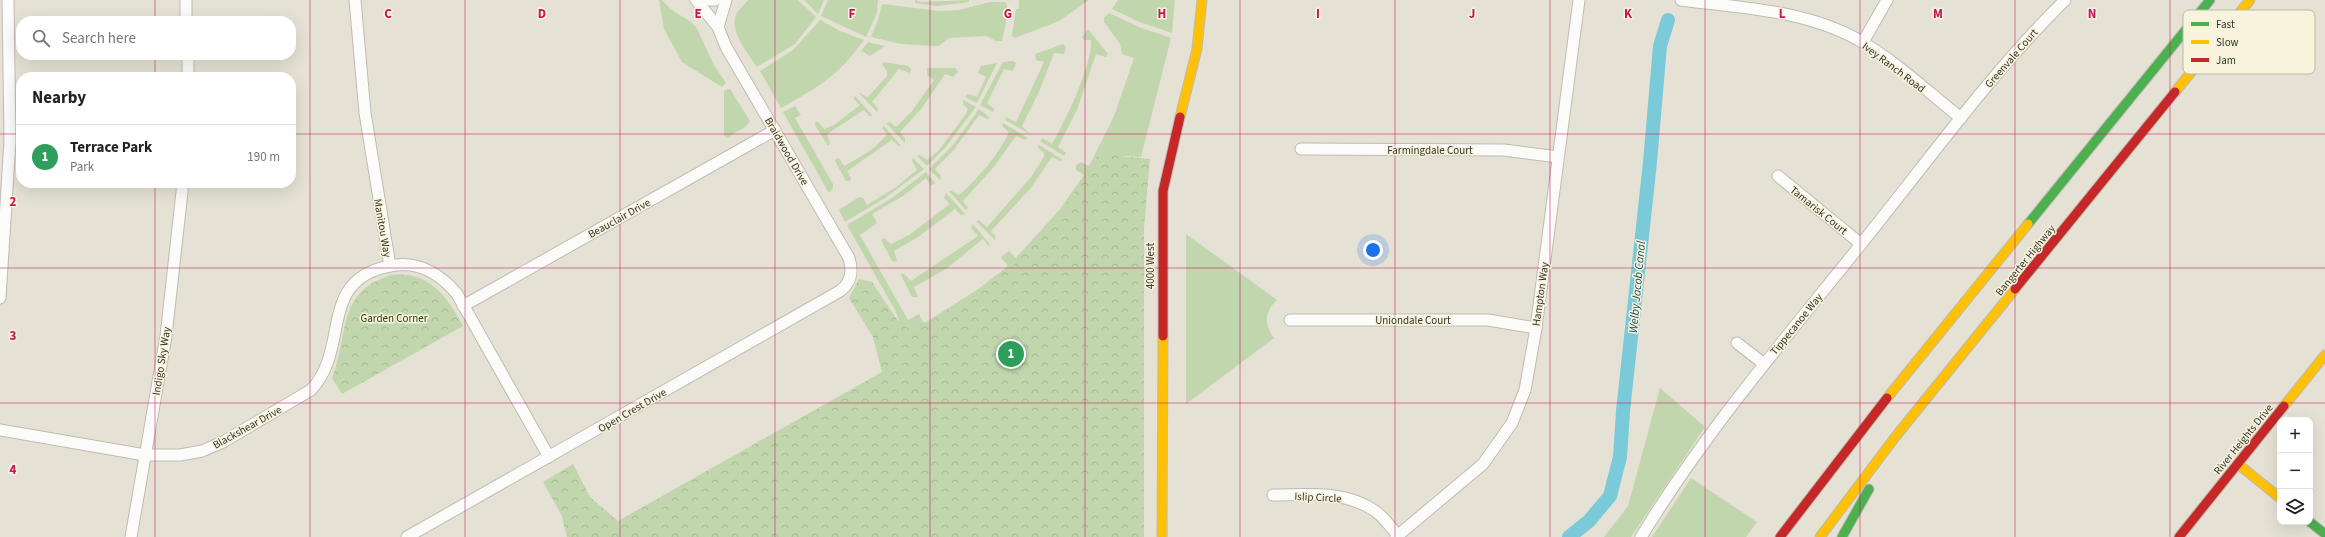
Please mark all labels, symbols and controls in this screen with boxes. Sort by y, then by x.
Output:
text: C [384,5,392,23]
text: D [538,5,546,23]
text: E [694,5,702,23]
text: F [849,5,856,23]
text: G [1004,5,1012,23]
text: H [1158,5,1166,23]
text: I [1316,5,1320,23]
text: J [1469,5,1475,23]
text: K [1624,5,1633,23]
text: L [1779,5,1786,23]
text: M [1933,5,1943,23]
text: N [2088,5,2096,23]
legend [2183,10,2315,74]
search box [16,16,296,60]
text: Fast [2216,17,2235,32]
street label: Greenvale Court [1981,25,2042,91]
icon: search [30,27,52,49]
text: Search here [62,28,136,49]
text: Slow [2216,35,2239,50]
street label: Ivey Ranch Road [1859,39,1928,96]
text: Jam [2216,53,2236,68]
text: Nearby [32,86,86,110]
street label: Braidwood Drive [761,114,812,189]
text: Terrace Park [70,137,152,158]
street label: Farmingdale Court [1387,143,1473,158]
text: 1 [42,148,48,166]
text: 190 m [247,148,280,166]
text: Park [70,158,94,176]
street label: Tamarisk Court [1787,183,1851,238]
text: 2 [10,193,17,211]
street label: Beauclair Drive [585,195,654,242]
street label: Manitou Way [370,198,395,259]
street label: Bangerter Highway [1992,222,2059,299]
your location [1363,240,1383,260]
water label: Welby Jacob Canal [1625,240,1650,334]
street label: 4000 West [1143,243,1158,289]
street label: Hampton Way [1529,261,1552,327]
street label: Tippecanoe Way [1767,290,1826,358]
park label: Garden Corner [360,311,428,326]
street label: Uniondale Court [1375,313,1451,328]
street label: Indigo Sky Way [149,326,174,396]
text: 3 [10,327,17,345]
pin: 1 [998,339,1024,369]
street label: Open Crest Drive [595,385,670,436]
street label: River Heights Drive [2210,401,2277,478]
street label: Blackshear Drive [210,402,285,453]
map controls [2277,417,2313,525]
button: + [2277,417,2313,453]
button: − [2277,453,2313,489]
text: 4 [10,461,17,479]
street label: Islip Circle [1294,489,1343,506]
button: layers [2277,489,2313,525]

